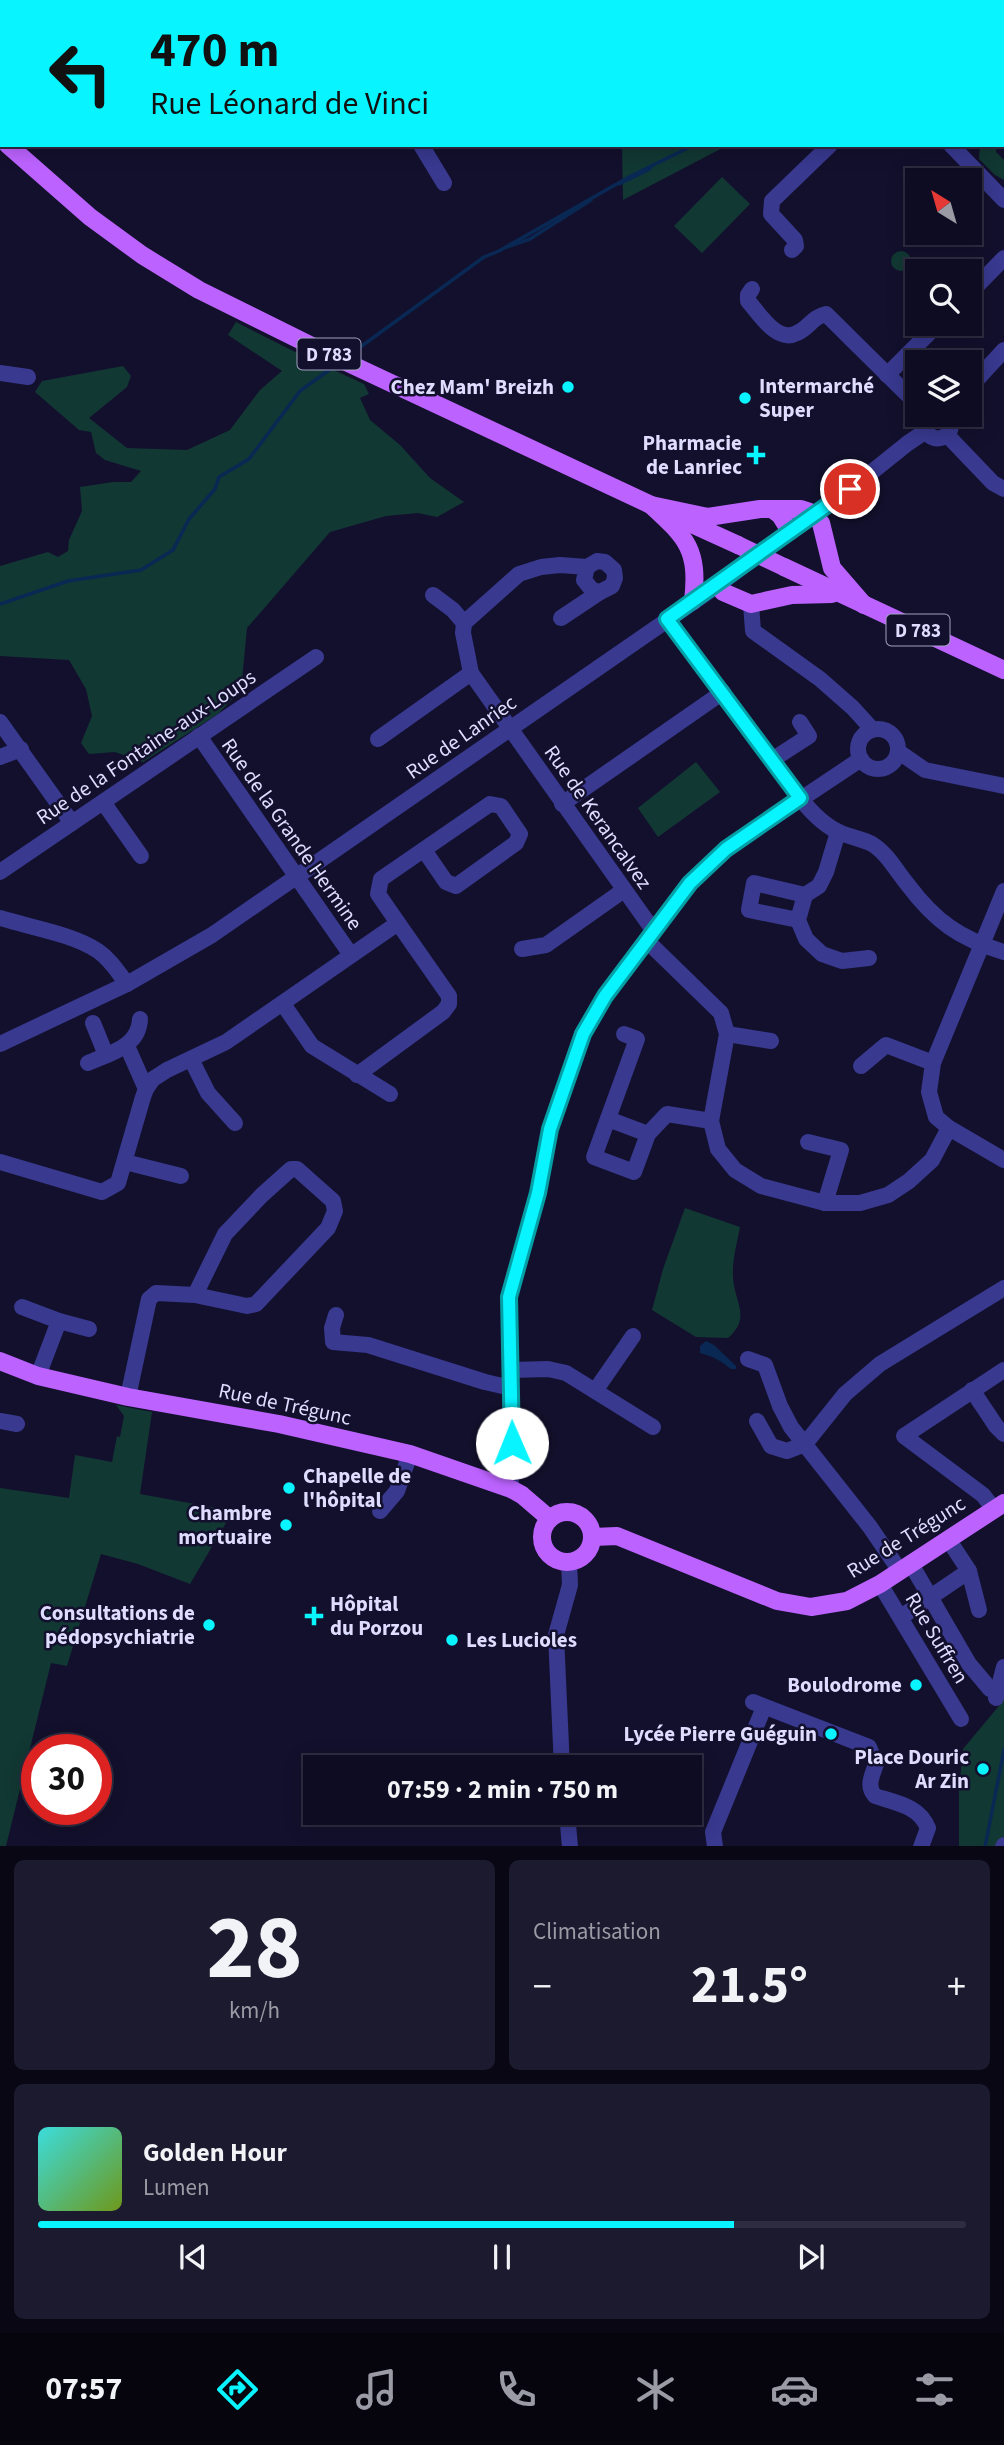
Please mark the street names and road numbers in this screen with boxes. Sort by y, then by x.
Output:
road number: D 783 [298,338,360,370]
road number: D 783 [886,614,950,646]
street label: Rue de la Fontaine-aux-Loups [30,662,262,832]
street label: Rue de Lanriec [400,687,523,786]
street label: Rue de la Grande Hermine [214,732,370,936]
street label: Rue de Kerancalvez [537,739,659,895]
street label: Rue de Trégunc [216,1375,355,1433]
street label: Rue de Trégunc [841,1488,972,1585]
street label: Rue Suffren [898,1587,976,1689]

